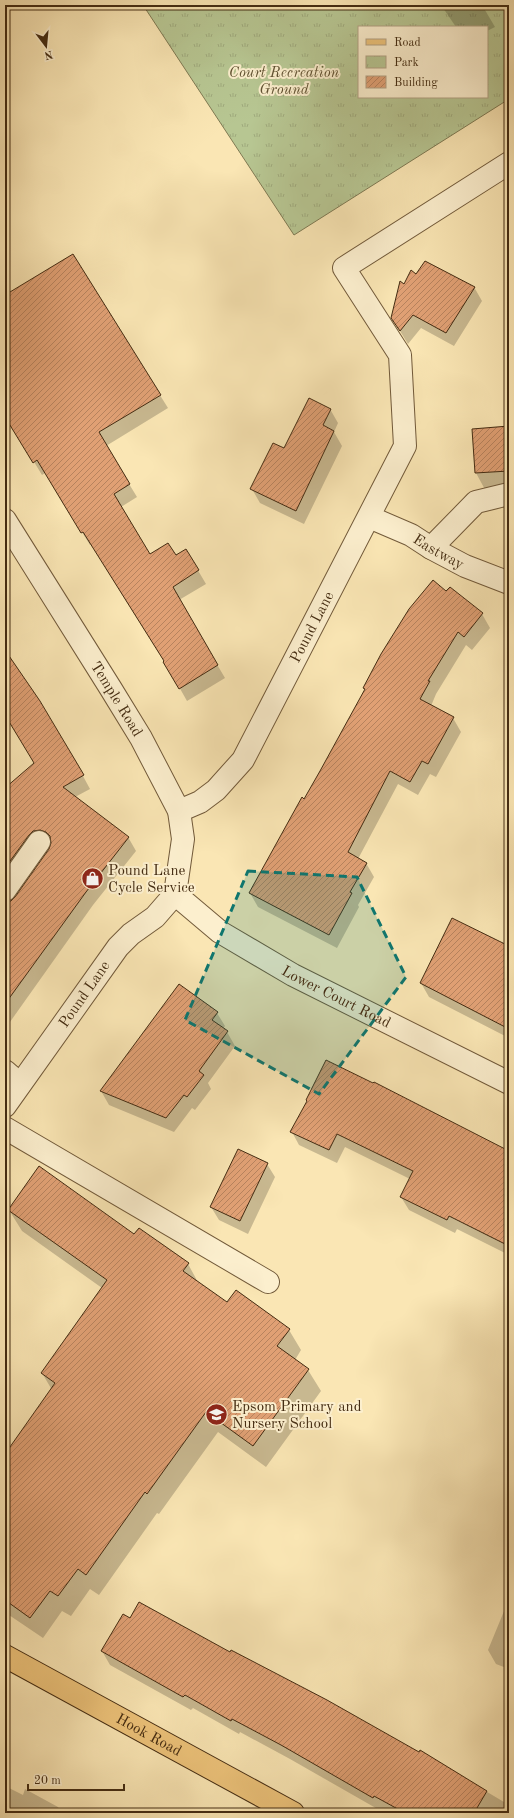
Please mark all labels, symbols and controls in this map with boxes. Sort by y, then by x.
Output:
north arrow [26,26,66,66]
legend [358,26,488,98]
text: Road [394,37,421,49]
text: N [42,48,54,61]
text: Park [394,57,419,69]
park label: Court Recreation Ground [229,66,340,98]
text: Building [394,77,438,89]
street label: Eastway [410,532,466,573]
street label: Pound Lane [289,590,337,665]
street label: Temple Road [87,660,144,740]
place label: Pound Lane Cycle Service [108,864,195,896]
shop icon: Pound Lane Cycle Service [80,866,106,892]
street label: Pound Lane [57,959,114,1031]
street label: Lower Court Road [278,964,393,1032]
place label: Epsom Primary and Nursery School [232,1400,362,1432]
school or university icon: Epsom Primary and Nursery School [204,1402,230,1428]
street label: Hook Road [113,1712,184,1760]
scale bar [28,1766,124,1792]
text: 20 m [34,1775,61,1787]

